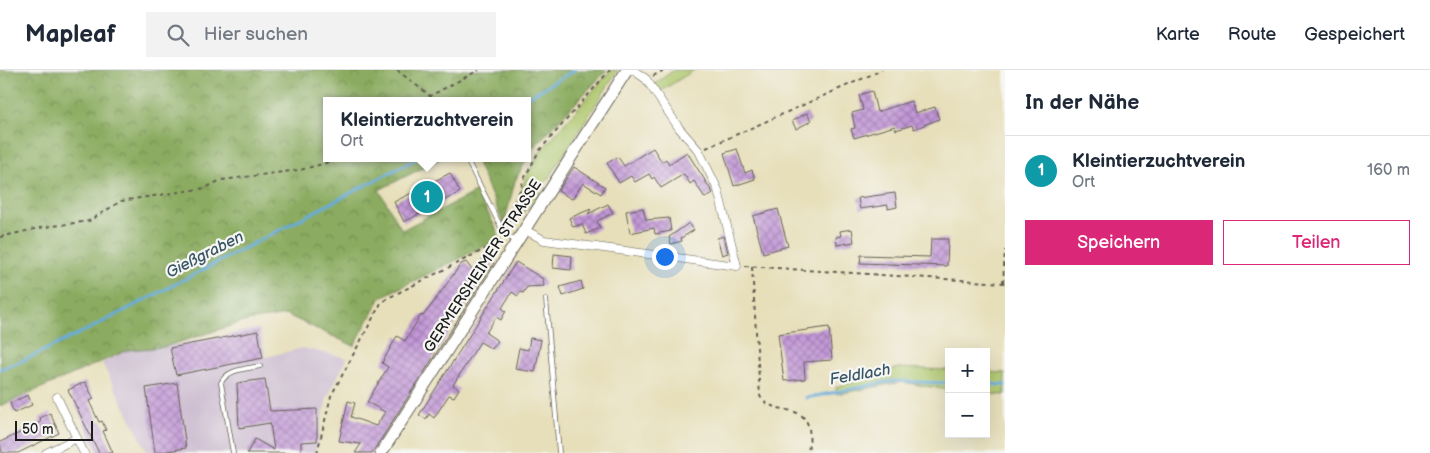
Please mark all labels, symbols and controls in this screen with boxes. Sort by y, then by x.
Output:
search box [146,12,496,57]
text: Mapleaf [25,20,116,49]
icon: search [164,21,192,49]
text: Hier suchen [204,23,308,46]
text: Karte [1156,24,1200,45]
text: Route [1228,24,1276,45]
text: Gespeichert [1304,24,1405,45]
text: In der Nähe [1025,90,1139,115]
popup [323,97,531,162]
text: Kleintierzuchtverein [340,109,514,132]
text: Ort [340,132,363,151]
text: Kleintierzuchtverein [1072,150,1245,173]
text: 1 [1038,161,1044,180]
text: 160 m [1367,161,1410,180]
text: Ort [1072,173,1095,192]
street label: GERMERSHEIMER STRASSE [420,176,546,356]
pin: 1 [411,178,443,216]
button: Speichern [1025,220,1213,265]
button: Teilen [1223,220,1410,265]
water label: Gießgraben [163,227,247,283]
your location [652,244,678,270]
map controls [945,348,990,438]
button: + [945,348,990,393]
water label: Feldlach [828,360,892,390]
button: − [945,393,990,438]
scale bar [15,418,92,441]
text: 50 m [22,421,54,438]

